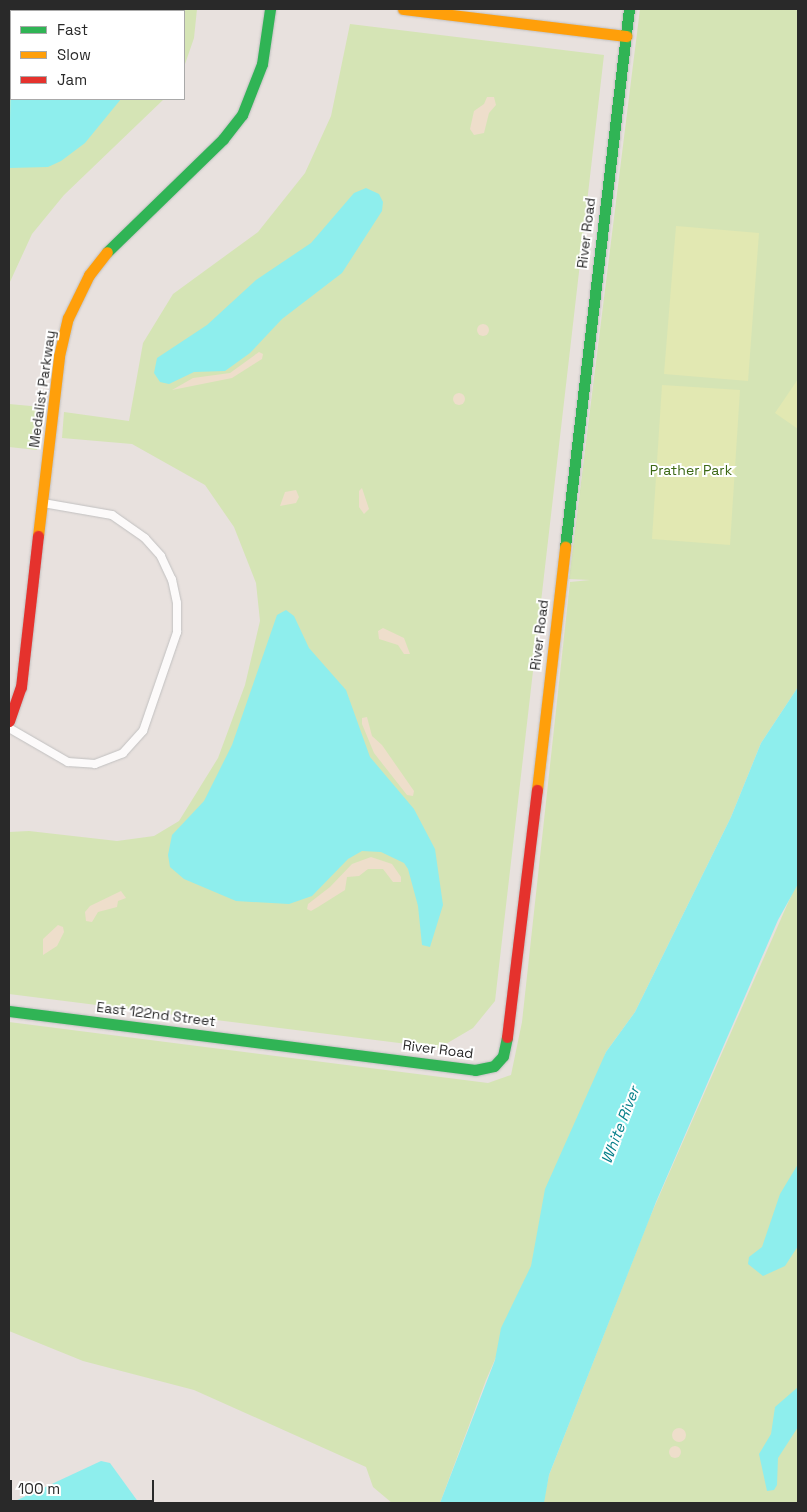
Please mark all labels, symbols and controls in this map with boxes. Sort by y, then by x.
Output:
legend [10,10,185,100]
text: Fast [57,20,88,39]
text: Slow [57,45,91,64]
text: Jam [57,70,87,89]
street label: River Road [573,197,599,269]
street label: Medalist Parkway [25,329,59,449]
park label: Prather Park [650,462,732,478]
street label: River Road [526,599,552,671]
street label: East 122nd Street [95,998,217,1030]
street label: River Road [402,1036,474,1062]
water label: White River [597,1084,643,1166]
scale bar [12,1470,156,1502]
text: 100 m [18,1479,60,1498]

